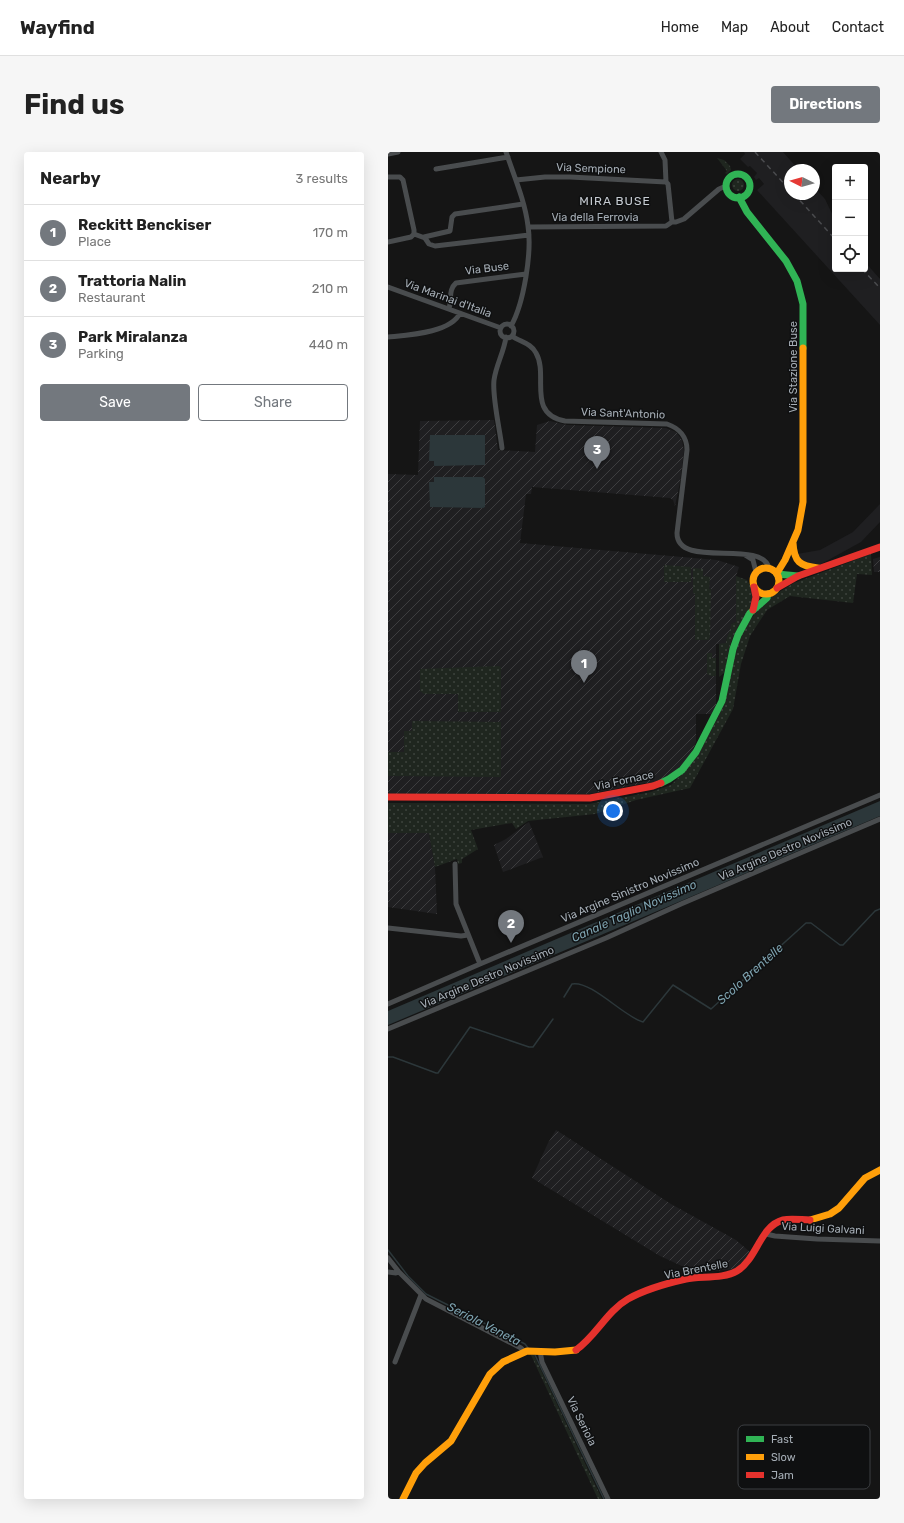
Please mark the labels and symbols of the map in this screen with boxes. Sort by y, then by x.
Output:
street label: Via Sempione [556,161,626,176]
north arrow [784,164,820,200]
district label: MIRA BUSE [579,194,651,208]
street label: Via della Ferrovia [551,211,639,224]
street label: Via Buse [464,259,510,278]
street label: Via Marinai d'Italia [402,277,493,320]
street label: Via Stazione Buse [787,321,800,413]
street label: Via Sant'Antonio [581,406,665,421]
pin: 3 [584,436,610,469]
pin: 1 [571,650,597,683]
street label: Via Fornace [593,768,655,793]
your location [603,801,623,821]
street label: Via Argine Destro Novissimo [717,815,854,884]
street label: Via Argine Sinistro Novissimo [559,855,701,926]
water label: Canale Taglio Novissimo [569,877,699,945]
pin: 2 [498,910,524,943]
water label: Scolo Brentelle [714,940,786,1007]
street label: Via Argine Destro Novissimo [419,943,556,1012]
street label: Via Luigi Galvani [781,1220,865,1237]
street label: Via Brentelle [663,1257,729,1282]
water label: Seriola Veneta [445,1299,523,1349]
street label: Via Seriola [564,1394,599,1448]
legend [738,1425,870,1489]
text: Fast [771,1433,794,1446]
text: Slow [771,1451,796,1464]
text: Jam [771,1469,794,1482]

